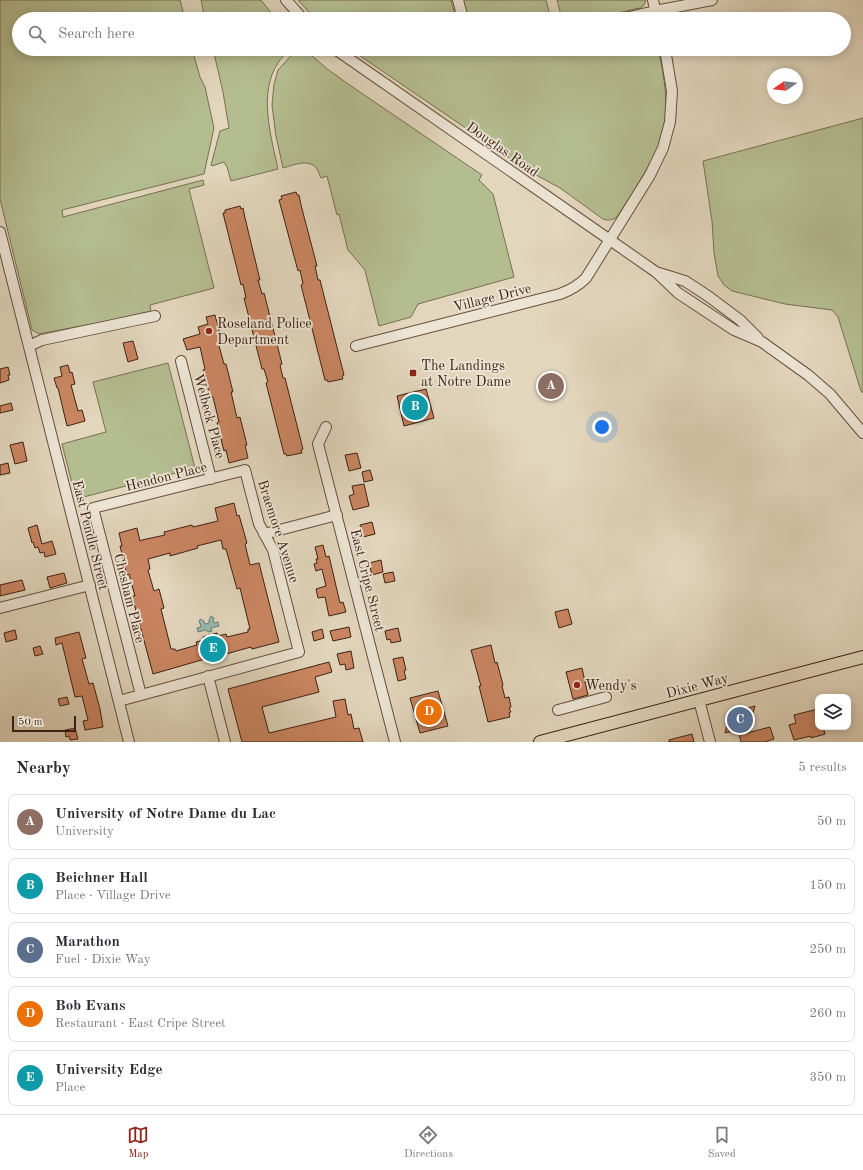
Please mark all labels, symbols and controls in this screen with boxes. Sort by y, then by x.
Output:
search box [12,12,851,56]
icon: search [26,23,48,45]
text: Search here [58,27,135,42]
north arrow [767,68,803,104]
street label: Douglas Road [464,120,541,180]
street label: Village Drive [452,282,533,314]
place label: Roseland Police Department [217,317,312,347]
marker: Roseland Police Department [204,326,214,336]
place label: The Landings at Notre Dame [421,359,511,389]
marker: The Landings at Notre Dame [408,368,418,378]
pin: A [538,371,564,401]
street label: Welbeck Place [191,372,227,460]
pin: B [402,392,428,422]
your location [592,417,612,437]
street label: Hendon Place [124,460,208,494]
street label: Braemore Avenue [255,478,301,585]
street label: East Pendle Street [70,479,110,592]
street label: East Cripe Street [348,528,387,633]
street label: Chesham Place [111,552,147,644]
pin: E [200,634,226,664]
street label: Dixie Way [664,671,731,701]
place label: Wendy's [585,679,637,693]
marker: Wendy's [572,680,582,690]
map controls [815,694,851,730]
button: layers [815,694,851,730]
pin: D [416,697,442,727]
pin: C [727,705,753,735]
scale bar [12,714,76,733]
text: 50 m [18,717,43,728]
text: Nearby [16,760,71,777]
text: 5 results [798,761,847,774]
text: University of Notre Dame du Lac [55,807,276,822]
text: A [25,815,35,828]
text: 50 m [817,815,846,828]
text: University [55,825,114,838]
text: Beichner Hall [55,871,148,886]
text: B [25,879,35,892]
text: 150 m [809,879,846,892]
text: Place · Village Drive [55,889,171,902]
text: Marathon [55,935,120,950]
text: C [26,943,34,956]
text: 250 m [809,943,846,956]
text: Fuel · Dixie Way [55,953,151,966]
text: Bob Evans [55,999,125,1014]
text: D [25,1007,35,1020]
text: 260 m [809,1007,846,1020]
text: Restaurant · East Cripe Street [55,1017,226,1030]
text: University Edge [55,1063,163,1078]
text: E [26,1071,34,1084]
text: 350 m [809,1071,846,1084]
text: Place [55,1081,85,1094]
tab: Map [127,1124,149,1162]
tab: Directions [404,1124,453,1162]
tab: Saved [708,1124,736,1162]

